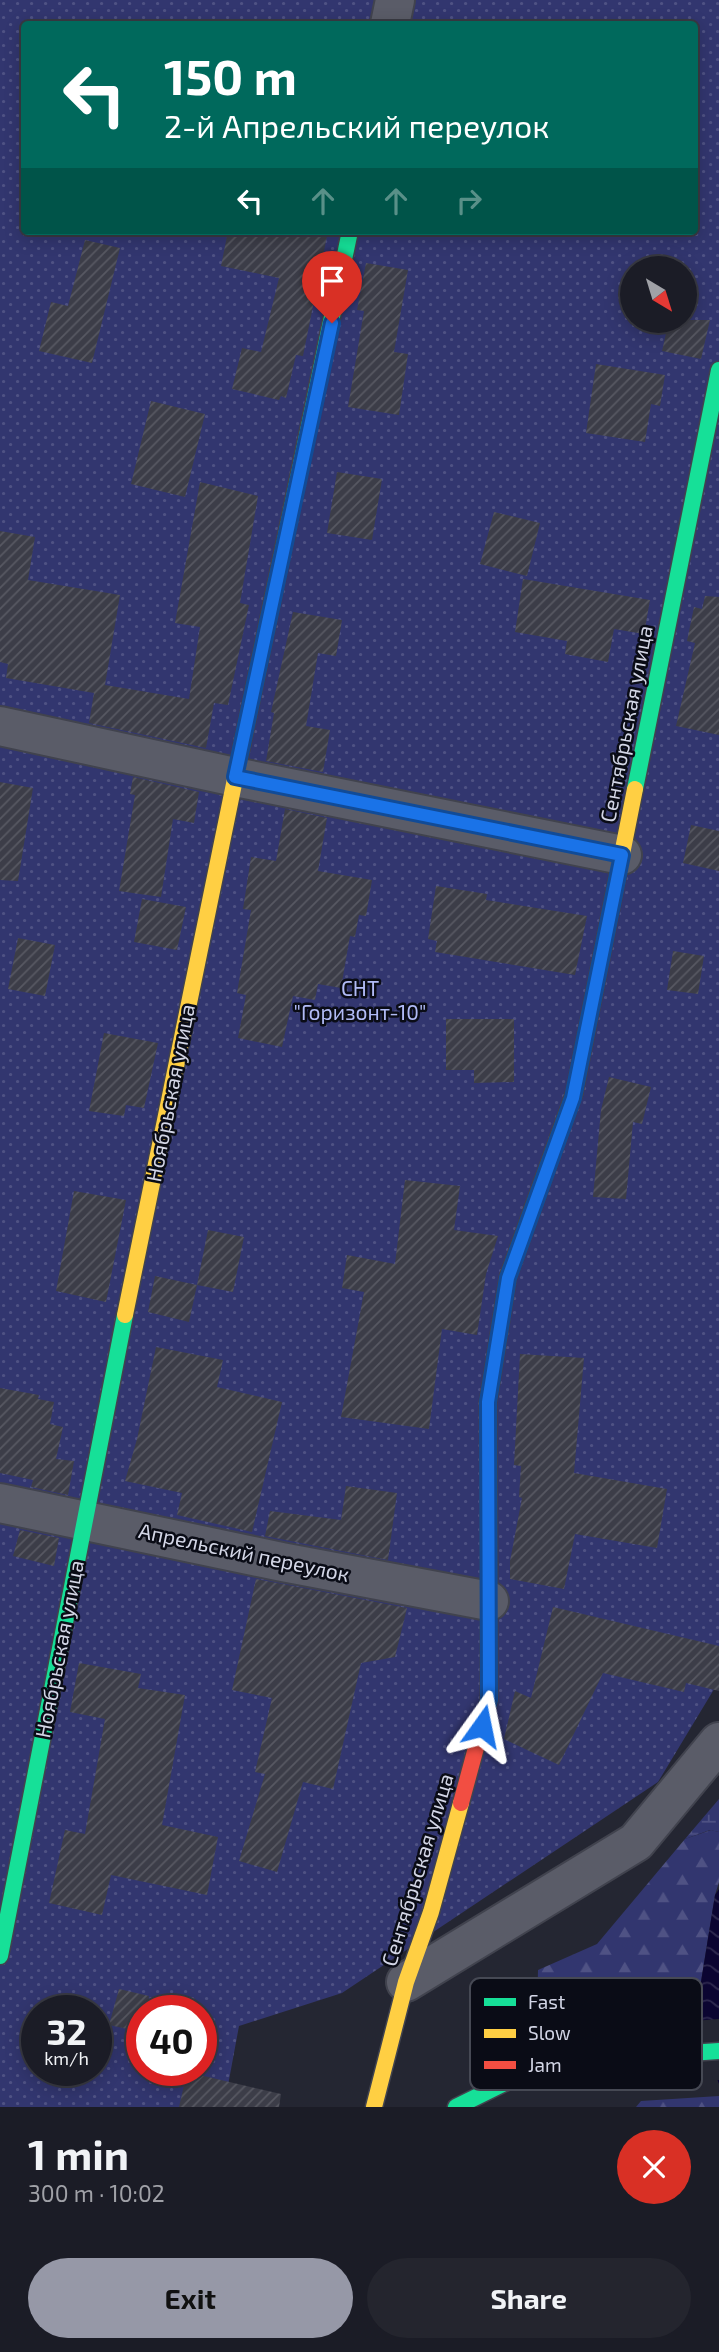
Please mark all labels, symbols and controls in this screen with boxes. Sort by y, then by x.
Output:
text: 150 m [164,46,297,105]
icon: left [49,49,140,140]
text: 2-й Апрельский переулок [164,106,549,144]
icon: left [231,182,269,220]
icon: ahead [304,182,342,220]
icon: ahead [377,182,415,220]
icon: right [450,182,488,220]
pin [302,251,362,323]
north arrow [620,256,696,332]
map controls [620,256,697,333]
icon: arrive [313,262,351,300]
street label: Сентябрьская улица [594,623,658,825]
park label: СНТ "Горизонт-10" [294,975,426,1024]
street label: Ноябрьская улица [140,1002,200,1184]
street label: Апрельский переулок [136,1517,352,1587]
street label: Ноябрьская улица [29,1558,89,1740]
position arrow [445,1689,519,1763]
street label: Сентябрьская улица [375,1770,459,1969]
legend [470,1978,702,2090]
text: Fast [528,1990,565,2013]
speed limit sign: 40 [126,1995,217,2086]
text: 32 [46,2010,87,2052]
text: Slow [528,2021,571,2044]
text: km/h [44,2047,89,2069]
text: Jam [528,2053,562,2076]
text: 1 min [28,2128,129,2178]
button: close [617,2130,691,2204]
text: 300 m · 10:02 [28,2179,165,2207]
button: Exit [28,2258,353,2338]
button: Share [367,2258,691,2338]

